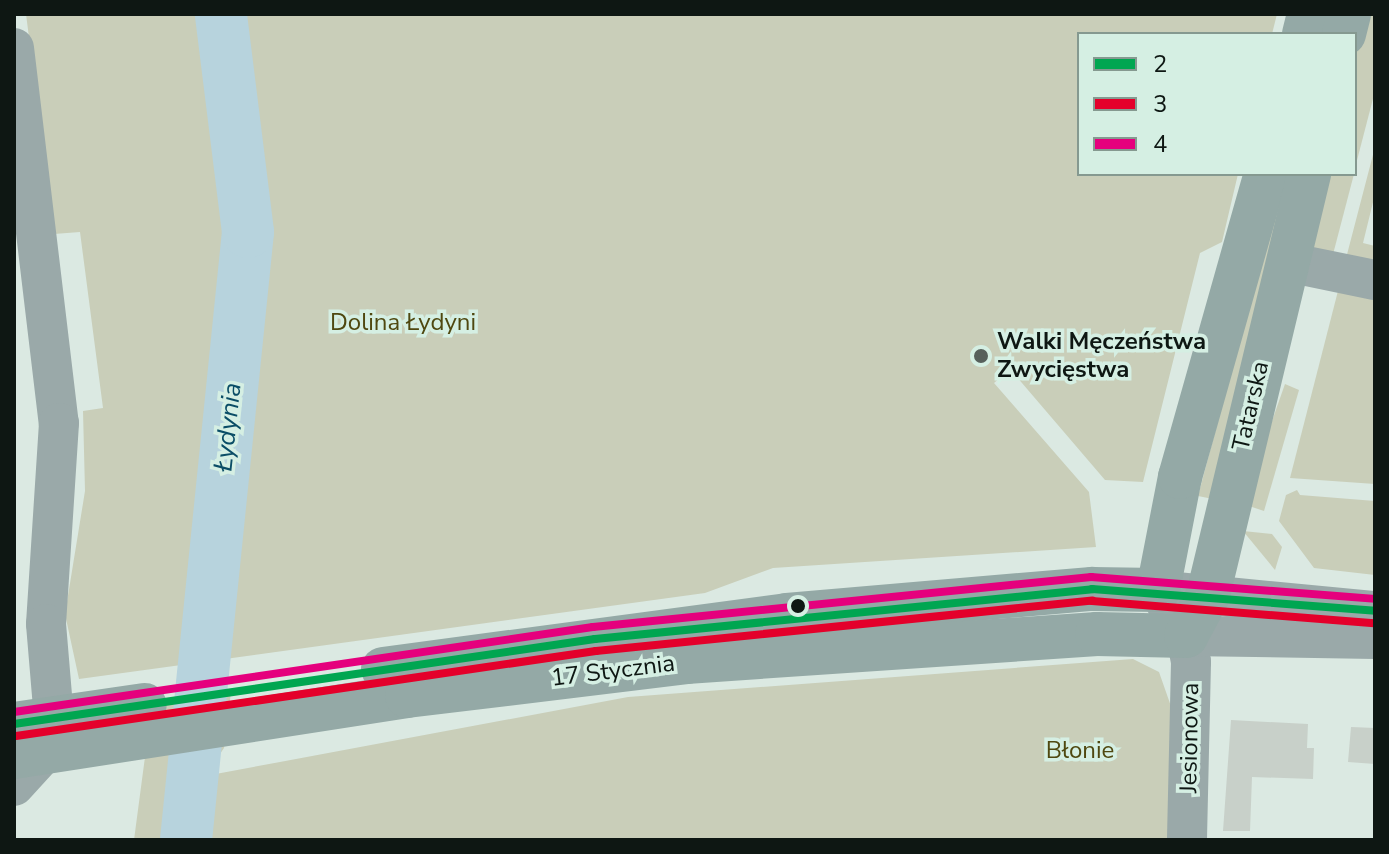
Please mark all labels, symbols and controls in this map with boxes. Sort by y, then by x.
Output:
legend [1077,32,1357,176]
text: 2 [1153,48,1167,80]
text: 3 [1153,88,1167,120]
text: 4 [1153,128,1167,160]
park label: Dolina Łydyni [330,309,476,337]
place label: Walki Męczeństwa Zwycięstwa [997,328,1206,384]
marker: Walki Męczeństwa Zwycięstwa [972,347,990,365]
street label: Tatarska [1227,358,1275,454]
water label: Łydynia [208,381,248,473]
unlabelled marker [790,598,806,614]
street label: 17 Stycznia [549,649,677,693]
street label: Jesionowa [1175,683,1205,793]
park label: Błonie [1046,737,1114,765]

